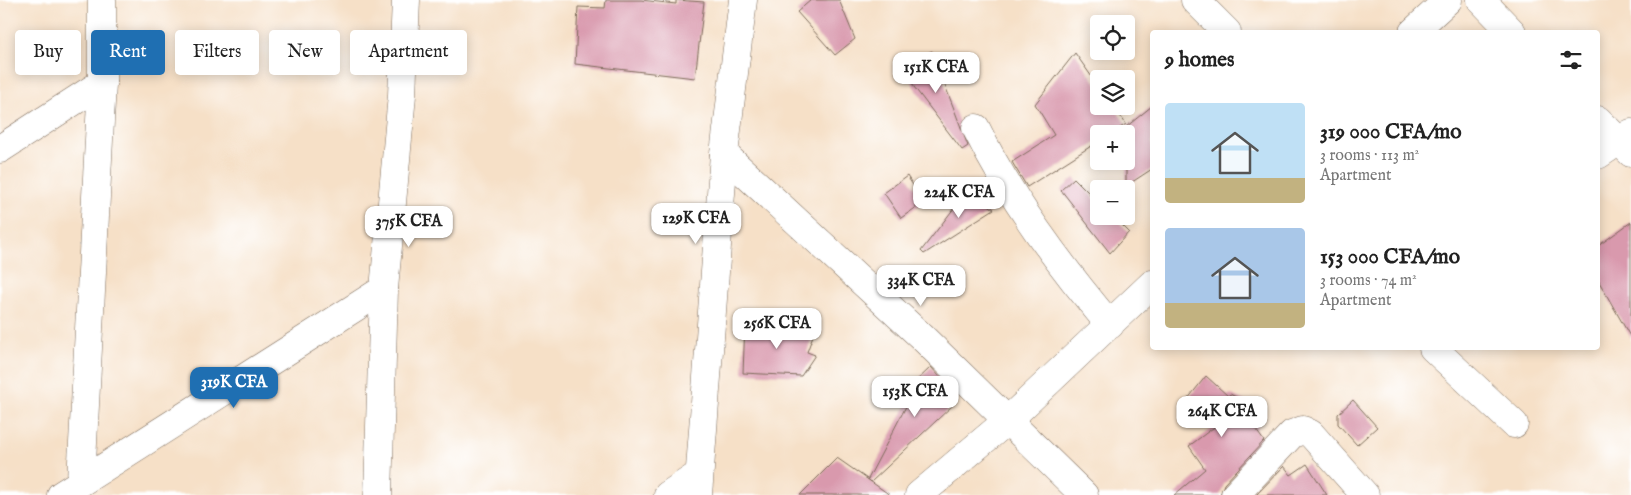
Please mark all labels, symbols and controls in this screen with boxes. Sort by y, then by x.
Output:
map controls [1090,15,1135,225]
button: locate [1090,15,1135,60]
chip: Buy [15,30,81,75]
chip: Rent [91,30,165,75]
chip: Filters [175,30,259,75]
chip: New [269,30,340,75]
chip: Apartment [350,30,467,75]
icon: filters [1557,46,1585,74]
text: 9 homes [1165,47,1234,74]
pin: 151K CFA [884,52,988,94]
text: 151K CFA [904,58,968,78]
button: layers [1090,70,1135,115]
text: 319 000 CFA/mo [1320,119,1462,146]
icon: home [1205,123,1265,183]
button: + [1090,125,1135,170]
text: 3 rooms · 113 m² [1320,146,1419,166]
text: Apartment [1320,166,1391,186]
pin: 224K CFA [907,176,1011,219]
button: − [1090,180,1135,225]
text: 224K CFA [924,183,994,203]
pin: 129K CFA [644,202,748,245]
pin: 375K CFA [357,206,461,248]
text: 129K CFA [662,209,730,229]
text: 375K CFA [376,212,442,232]
text: 153 000 CFA/mo [1320,244,1460,271]
icon: home [1205,248,1265,308]
pin: 334K CFA [869,264,973,307]
text: 334K CFA [888,271,954,291]
text: 3 rooms · 74 m² [1320,271,1417,291]
text: Apartment [1320,291,1391,311]
pin: 256K CFA [725,308,829,350]
text: 256K CFA [744,314,811,334]
pin: 319K CFA [182,366,286,409]
text: 319K CFA [201,373,267,393]
pin: 153K CFA [863,376,967,418]
text: 153K CFA [883,382,947,402]
pin: 264K CFA [1170,396,1274,438]
text: 264K CFA [1187,402,1257,422]

